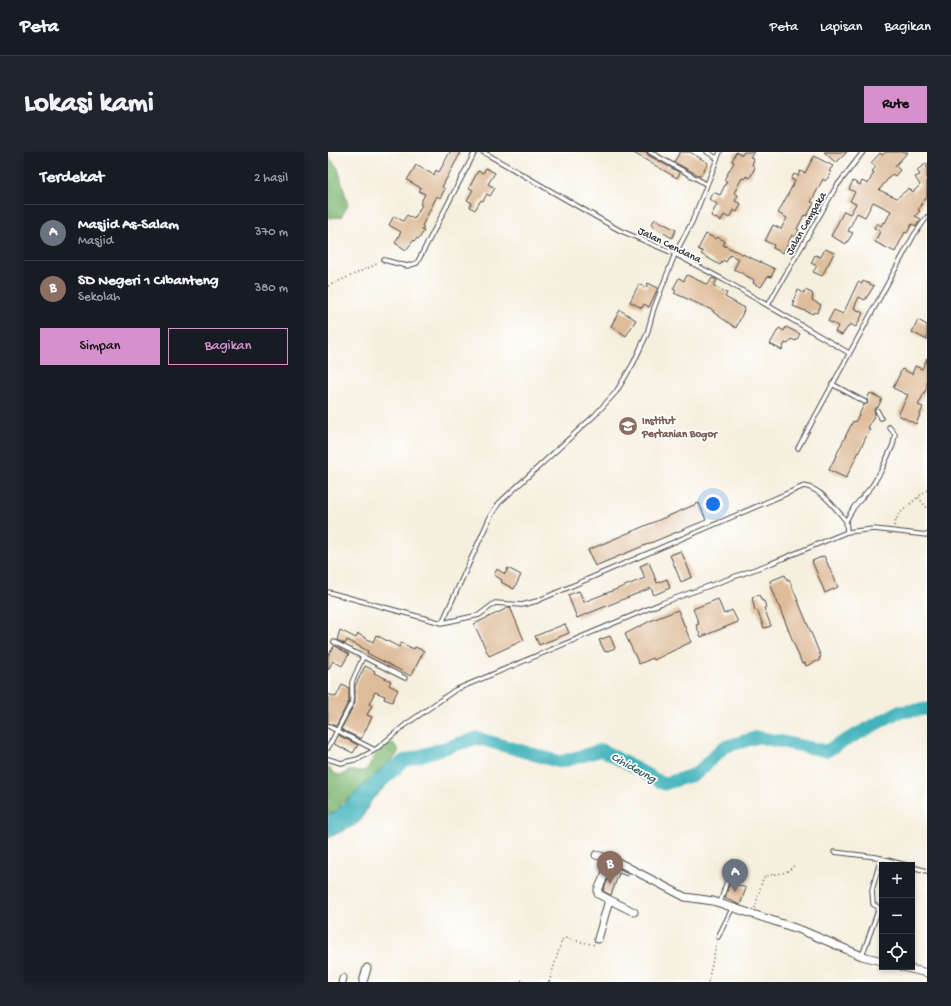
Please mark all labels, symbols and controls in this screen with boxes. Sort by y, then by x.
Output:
text: Peta [20,16,59,39]
text: Peta [770,19,798,36]
text: Lapisan [820,19,862,36]
text: Bagikan [884,19,931,36]
button: Rute [864,86,927,123]
text: Lokasi kami [24,88,154,121]
text: Terdekat [40,168,104,188]
text: 2 hasil [254,171,288,186]
street label: Jalan Cempaka [784,190,830,257]
text: Masjid As-Salam [78,216,179,234]
text: A [49,225,57,240]
text: 370 m [255,225,288,240]
street label: Jalan Cendana [635,225,704,267]
text: Masjid [78,234,113,249]
text: SD Negeri 1 CIbanteng [78,272,218,290]
text: B [50,281,56,296]
text: 380 m [254,281,288,296]
text: Sekolah [78,290,120,305]
button: Simpan [40,328,160,365]
button: Bagikan [168,328,288,365]
school or university icon: Institut Pertanian Bogor [617,415,639,437]
place label: Institut Pertanian Bogor [641,415,718,442]
your location [703,494,723,514]
water label: Cihideung [608,751,659,787]
pin: B [597,851,623,884]
pin: A [722,859,748,892]
map controls [879,862,915,970]
button: + [879,862,915,898]
button: − [879,898,915,934]
button: locate [879,934,915,970]

